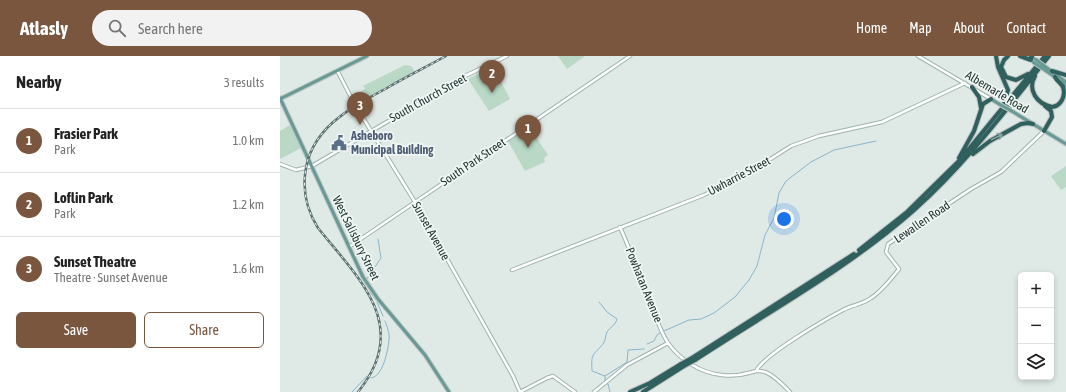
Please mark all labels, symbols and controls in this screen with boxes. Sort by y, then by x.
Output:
search box [92,10,372,46]
text: Atlasly [20,17,68,39]
icon: search [106,17,128,39]
text: Search here [138,20,203,37]
text: Home [856,20,887,36]
text: Map [909,20,932,36]
text: About [954,20,985,36]
text: Contact [1007,20,1046,36]
pin: 2 [479,60,505,93]
street label: Albemarle Road [963,68,1031,116]
street label: South Church Street [387,71,470,125]
text: Nearby [16,72,62,92]
text: 3 results [224,75,264,90]
pin: 3 [347,92,373,125]
pin: 1 [515,115,541,148]
text: Frasier Park [54,125,118,142]
place label: Asheboro Municipal Building [350,129,434,157]
text: 1 [26,133,32,148]
text: 1.0 km [233,133,264,148]
one-way arrow [990,133,1002,141]
public building icon: Asheboro Municipal Building [330,134,348,152]
street label: South Park Street [438,135,509,189]
text: Park [54,142,76,157]
street label: Uwharrie Street [705,153,773,198]
text: Loflin Park [54,189,113,206]
street label: West Salisbury Street [330,194,383,283]
text: 2 [26,197,32,212]
text: 1.2 km [233,197,264,212]
street label: Lewallen Road [891,198,953,246]
street label: Sunset Avenue [409,199,453,263]
text: Park [54,206,76,221]
your location [774,209,794,229]
street label: Powhatan Avenue [623,245,665,325]
text: Sunset Theatre [54,253,136,270]
text: 3 [26,261,32,276]
text: 1.6 km [233,261,264,276]
text: Theatre · Sunset Avenue [54,270,168,285]
map controls [1018,272,1054,380]
button: + [1018,272,1054,308]
button: − [1018,308,1054,344]
button: Save [16,312,136,348]
button: Share [144,312,264,348]
button: layers [1018,344,1054,380]

